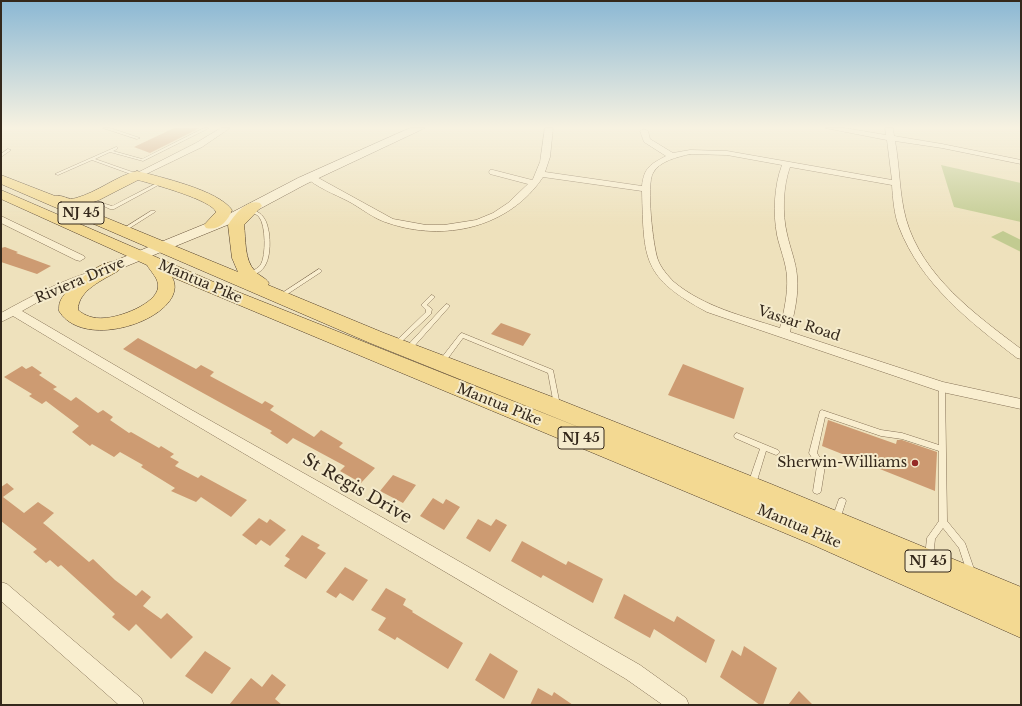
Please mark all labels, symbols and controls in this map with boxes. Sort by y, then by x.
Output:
road number: NJ 45 [58,202,104,224]
street label: Riviera Drive [33,255,127,307]
street label: Mantua Pike [155,257,245,307]
street label: Vassar Road [756,303,842,345]
street label: Mantua Pike [454,380,544,430]
road number: NJ 45 [558,427,604,449]
street label: St Regis Drive [299,450,415,528]
place label: Sherwin-Williams [777,455,907,471]
marker: Sherwin-Williams [910,458,920,468]
street label: Mantua Pike [754,502,844,552]
road number: NJ 45 [905,550,951,572]

